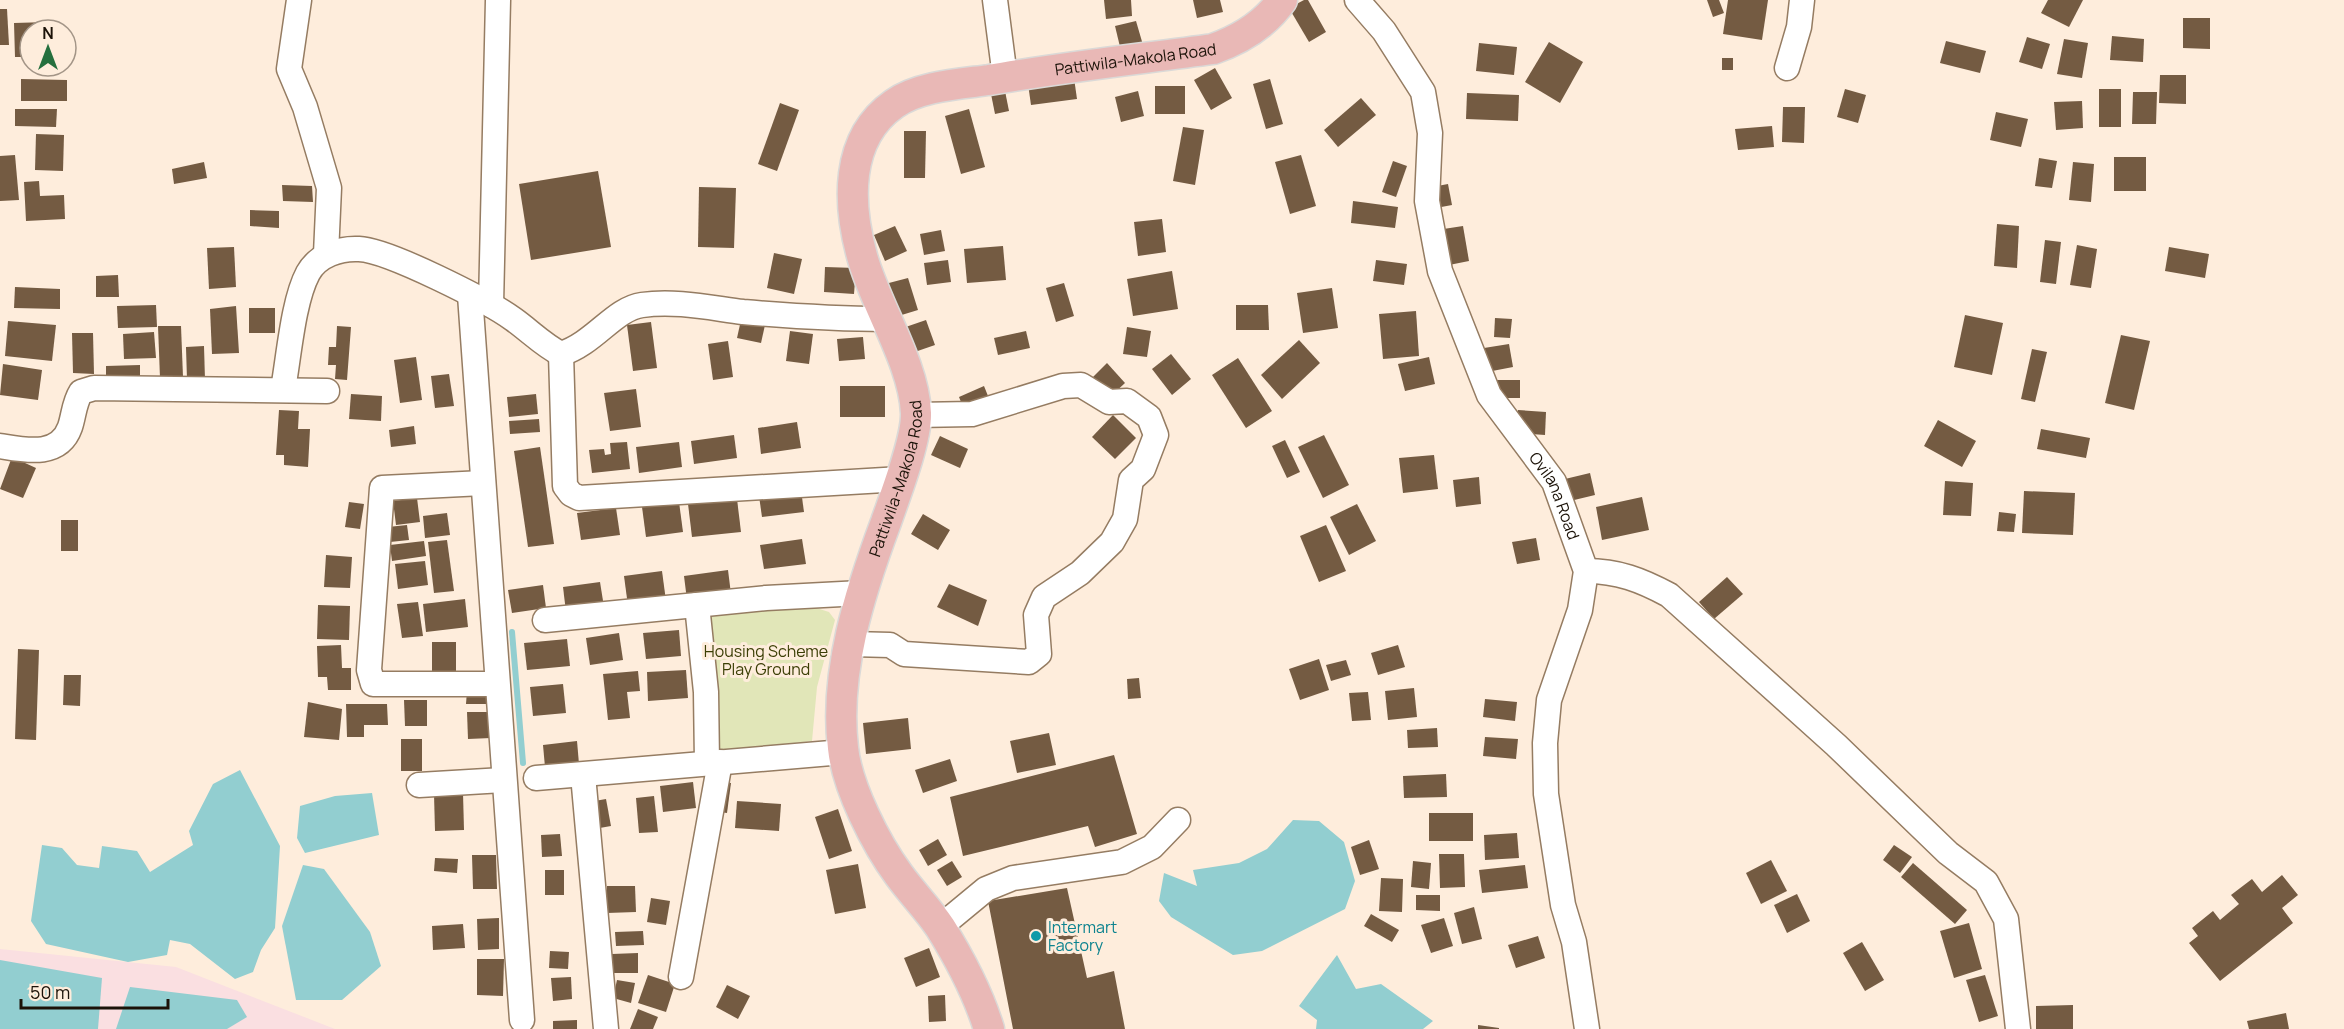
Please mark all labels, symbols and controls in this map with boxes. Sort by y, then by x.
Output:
north arrow [18,18,78,78]
text: N [42,22,54,44]
street label: Pattiwila-Makola Road [1053,38,1217,81]
street label: Pattiwila-Makola Road [863,399,927,560]
street label: Ovilana Road [1524,447,1585,543]
park label: Housing Scheme Play Ground [704,640,828,680]
place label: Intermart Factory [1048,916,1117,956]
marker: Intermart Factory [1029,929,1043,943]
scale bar [21,972,168,1010]
text: 50 m [30,980,70,1004]

